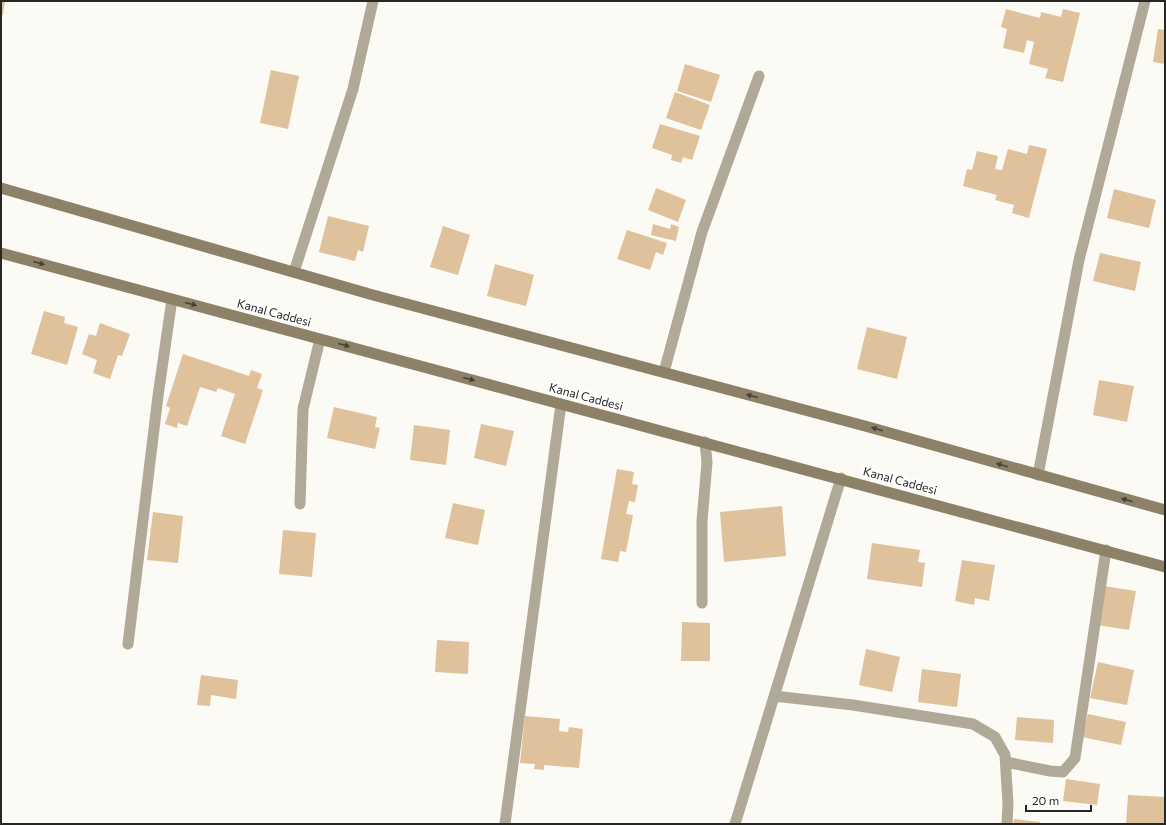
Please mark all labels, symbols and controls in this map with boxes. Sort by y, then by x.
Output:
one-way arrow [33,260,45,266]
street label: Kanal Caddesi [236,295,313,329]
one-way arrow [186,301,198,307]
one-way arrow [338,343,350,349]
one-way arrow [464,376,476,382]
street label: Kanal Caddesi [548,379,625,413]
one-way arrow [745,392,758,398]
one-way arrow [871,426,883,432]
one-way arrow [996,462,1008,468]
street label: Kanal Caddesi [862,463,939,497]
one-way arrow [1121,497,1133,503]
scale bar [1026,787,1091,813]
text: 20 m [1032,793,1059,807]

